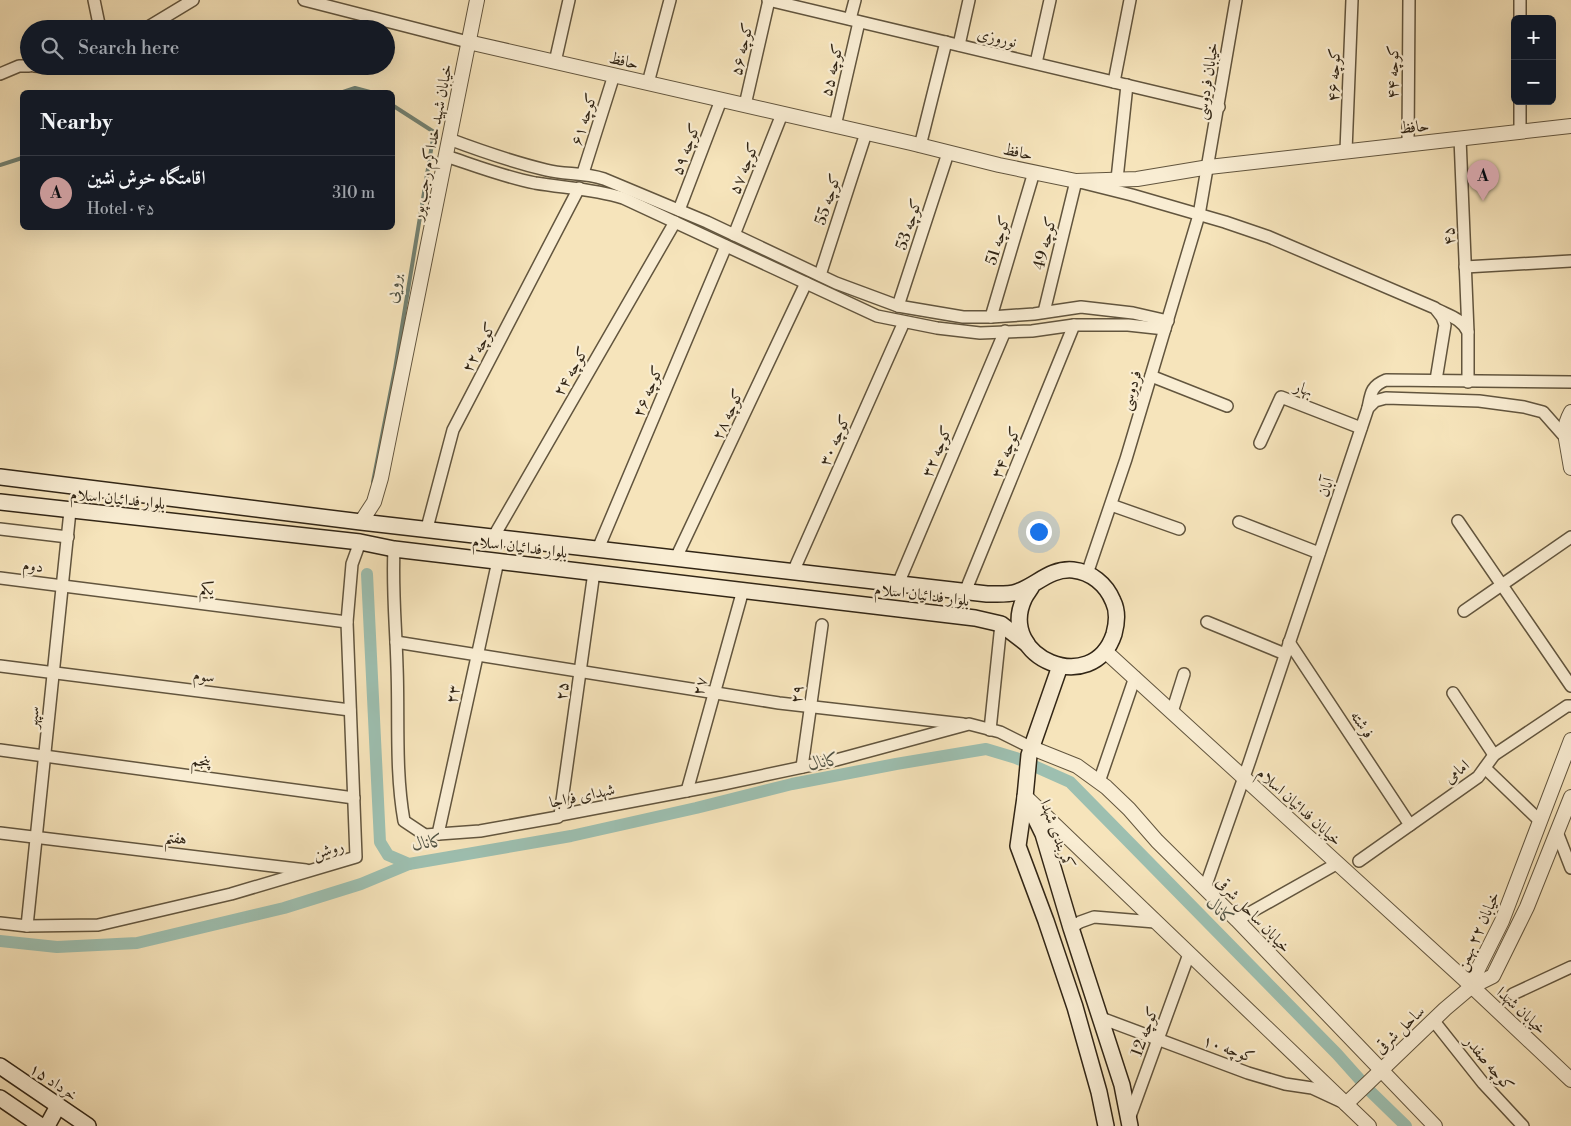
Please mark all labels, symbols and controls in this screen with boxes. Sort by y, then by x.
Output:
map controls [1511,15,1556,105]
button: + [1511,15,1556,60]
search box [20,20,395,75]
street label: کوچه ۵۶ [726,21,759,78]
street label: نوروزی [975,24,1018,52]
icon: search [38,34,66,62]
text: Search here [78,36,179,60]
street label: خیابان فردوسی [1191,41,1224,121]
street label: کوچه ۵۵ [816,42,849,99]
street label: کوچه ۴۴ [1383,45,1404,99]
street label: حافظ [607,48,641,74]
street label: کوچه ۴۶ [1323,48,1346,102]
button: − [1511,60,1556,105]
street label: خیابان شهید خداکرم رجب پور [407,62,461,225]
street label: کوچه ۶۱ [566,91,603,148]
text: Nearby [40,110,113,136]
street label: حافظ [1398,115,1430,139]
street label: کوچه ۵۹ [667,121,706,178]
street label: حافظ [1001,139,1035,165]
street label: کوچه ۵۷ [725,140,764,197]
pin: A [1467,160,1499,201]
text: اقامتگاه خوش نشین [87,166,206,190]
street label: کوچه 55 [810,171,847,228]
text: A [50,183,62,203]
text: 310 m [332,183,375,203]
street label: کوچه 53 [891,196,928,253]
text: Hotel · ۴۵ [87,199,155,219]
street label: کوچه 51 [981,213,1016,268]
street label: کوچه 49 [1029,214,1062,272]
street label: ۴۵ [1439,226,1459,246]
water label: برویی [380,270,408,305]
street label: کوچه ۲۲ [457,319,501,376]
street label: کوچه ۲۴ [549,343,594,400]
street label: کوچه ۲۶ [628,363,669,420]
street label: فردوسی [1115,368,1147,413]
street label: بهار [1290,376,1316,402]
street label: کوچه ۲۸ [707,386,749,443]
street label: کوچه ۳۰ [815,412,856,469]
street label: کوچه ۳۲ [917,423,958,480]
street label: کوچه ۳۴ [987,424,1026,481]
street label: آبان [1313,473,1339,500]
street label: بلوار فدائیان اسلام [69,484,166,518]
your location [1026,519,1052,545]
street label: بلوار فدائیان اسلام [471,531,569,567]
street label: دوم [21,555,44,581]
street label: یکم [198,578,216,605]
street label: بلوار فدائیان اسلام [873,579,971,615]
street label: سوم [191,665,216,691]
street label: ۲۷ [688,675,712,698]
street label: ۲۵ [551,680,573,702]
street label: ۲۳ [441,683,465,705]
street label: ۲۹ [786,683,808,705]
street label: سپهر [22,705,45,731]
street label: فرشته [1346,707,1379,742]
water label: کانال [806,747,842,776]
street label: پنجم [189,750,213,777]
street label: امامی [1440,755,1473,788]
street label: خیابان فدائیان اسلام [1250,763,1346,853]
street label: شهدای فراجا [548,779,617,813]
street label: کمربندی شهدا [1035,797,1079,872]
street label: هفتم [163,827,188,855]
water label: کانال [411,829,446,856]
street label: روشن [310,836,347,865]
street label: خیابان ساحل شرقی [1211,872,1295,958]
street label: خیابان ۲۲ بهمن [1451,889,1505,975]
water label: کانال [1201,892,1240,931]
street label: خیابان شهدا [1492,983,1550,1039]
street label: ساحل شرقی [1370,1001,1430,1059]
street label: کوچه 12 [1127,1004,1164,1059]
street label: کوچه ۱۰ [1200,1030,1257,1068]
street label: کوچه صفدر [1458,1030,1518,1096]
street label: ۱۵ خرداد [25,1058,81,1105]

